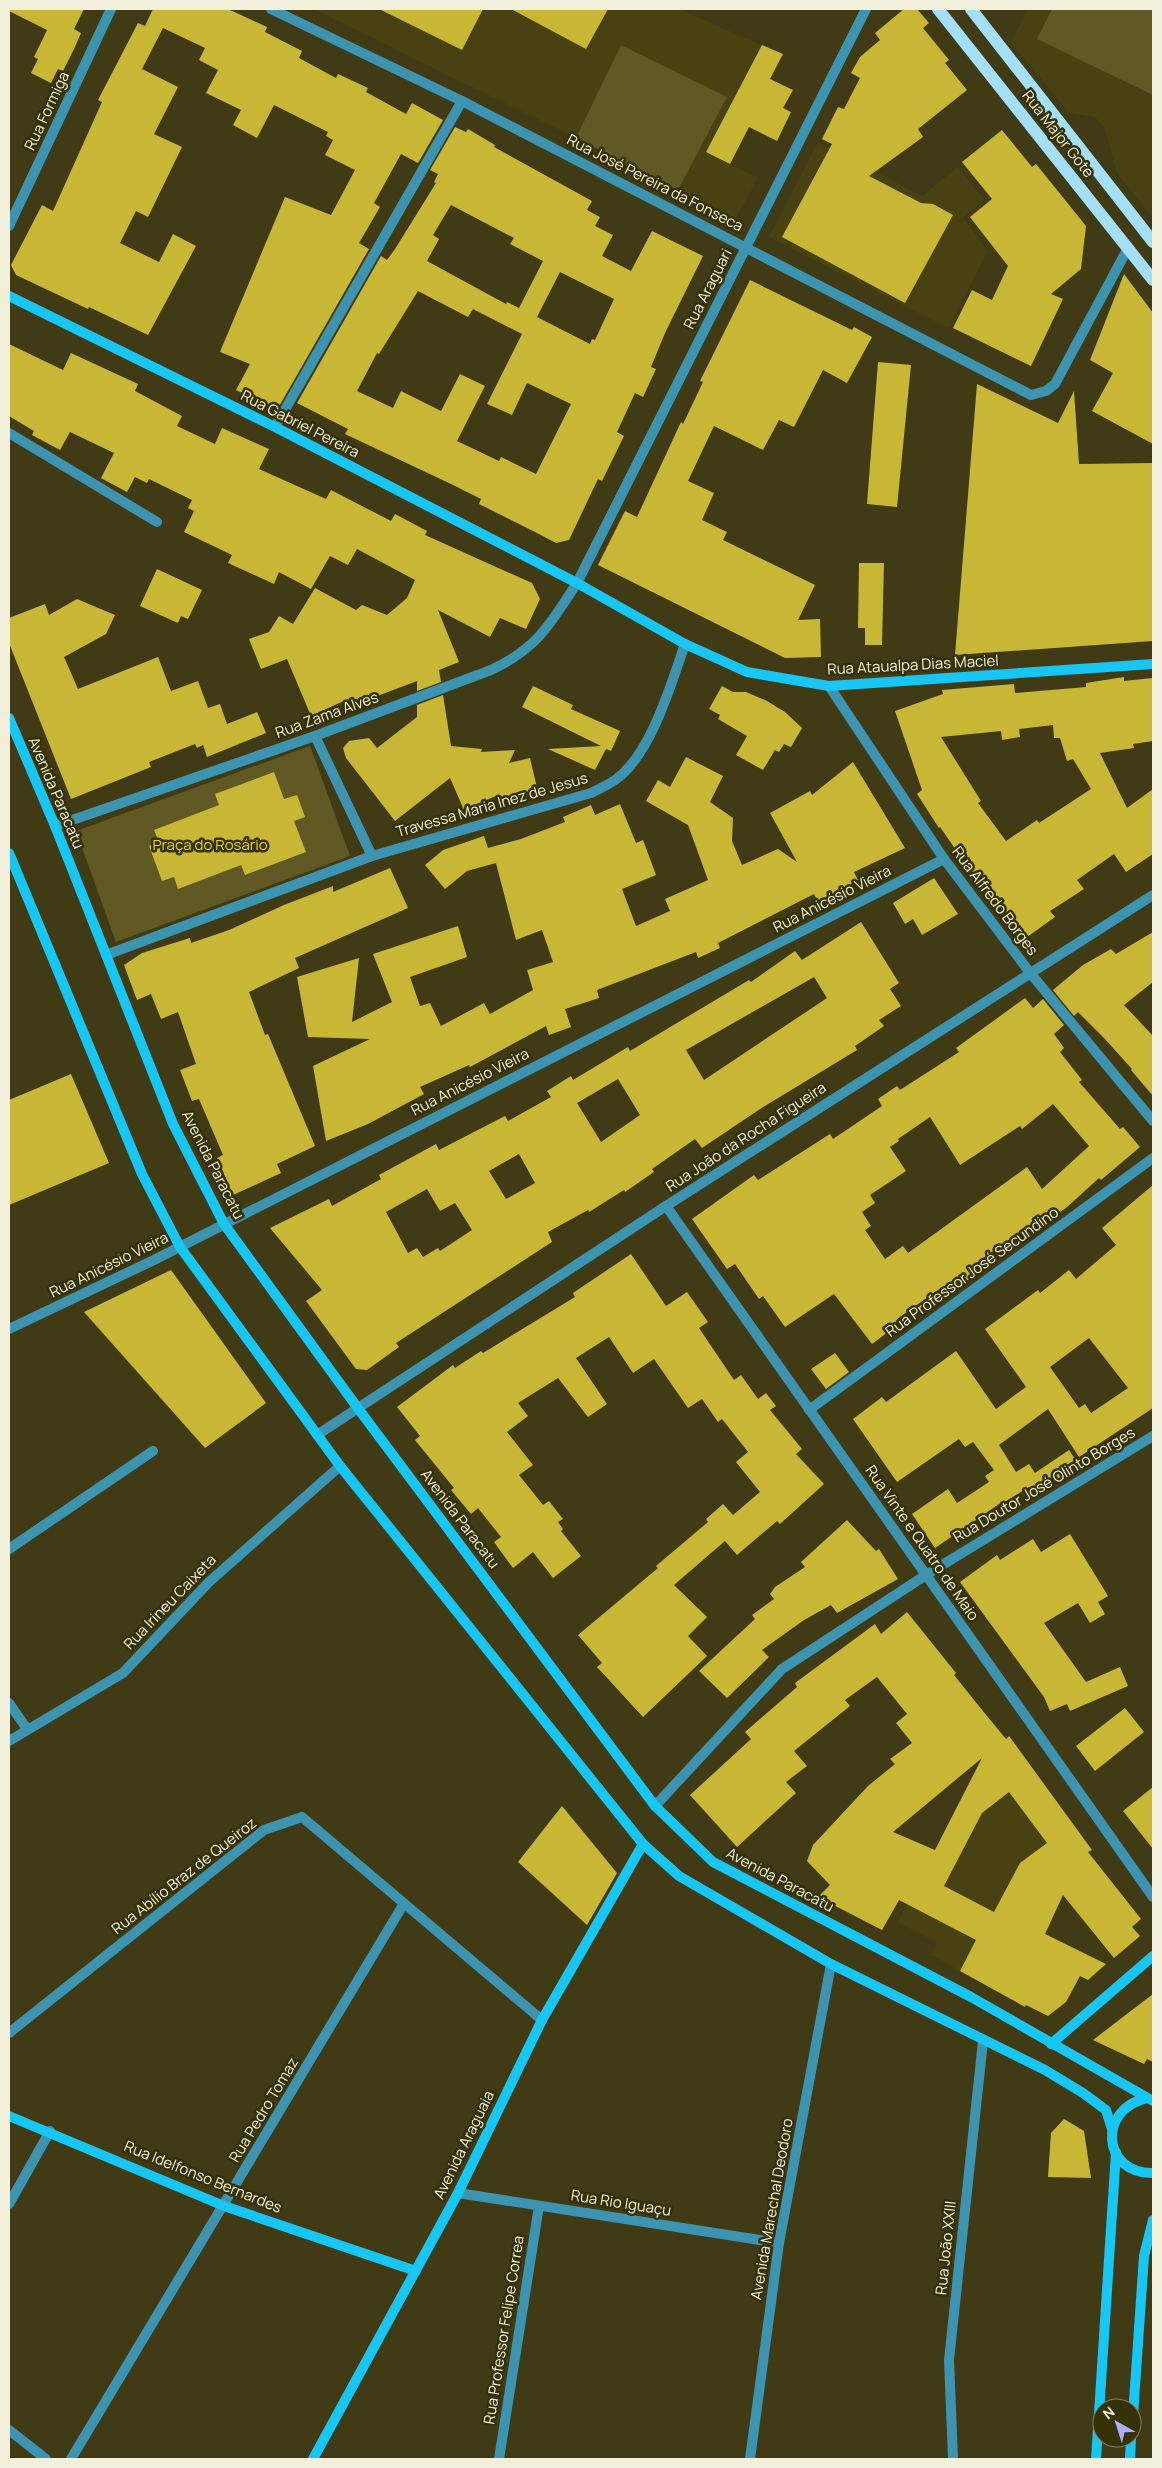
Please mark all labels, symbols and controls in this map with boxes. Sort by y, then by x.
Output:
street label: Rua Formiga [19,68,74,154]
street label: Rua Major Gote [1018,86,1099,182]
street label: Rua José Pereira da Fonseca [563,129,747,236]
street label: Rua Araguari [678,245,737,333]
street label: Rua Gabriel Pereira [237,385,363,463]
street label: Rua Ataualpa Dias Maciel [827,650,999,679]
street label: Rua Zama Alves [272,686,381,743]
street label: Avenida Paracatu [23,734,89,852]
street label: Travessa Maria Inez de Jesus [393,767,590,842]
park label: Praça do Rosário [152,834,268,855]
street label: Rua Alfredo Borges [947,842,1043,960]
street label: Rua Anicésio Vieira [769,860,894,937]
street label: Rua Anicésio Vieira [407,1043,532,1120]
street label: Rua João da Rocha Figueira [661,1077,830,1196]
street label: Avenida Paracatu [177,1107,250,1223]
street label: Rua Professor José Secundino [881,1202,1063,1342]
street label: Rua Anicésio Vieira [46,1227,172,1302]
street label: Rua Doutor José Olinto Borges [949,1422,1139,1547]
street label: Rua Vinte e Quatro de Maio [861,1461,984,1625]
street label: Avenida Paracatu [416,1465,505,1573]
street label: Rua Irineu Caixeta [119,1549,221,1654]
street label: Rua Abílio Braz de Queiroz [107,1812,261,1939]
street label: Avenida Paracatu [723,1842,838,1917]
street label: Rua Pedro Tomaz [224,2053,303,2166]
street label: Avenida Araguaia [428,2087,499,2203]
street label: Avenida Marechal Deodoro [745,2116,798,2301]
street label: Rua Idelfonso Bernardes [121,2135,285,2218]
street label: Rua Rio Iguaçu [569,2184,673,2221]
street label: Rua João XXIII [930,2200,961,2296]
street label: Rua Professor Felipe Correa [478,2234,529,2426]
north arrow [1092,2398,1142,2448]
text: N [1099,2402,1118,2423]

